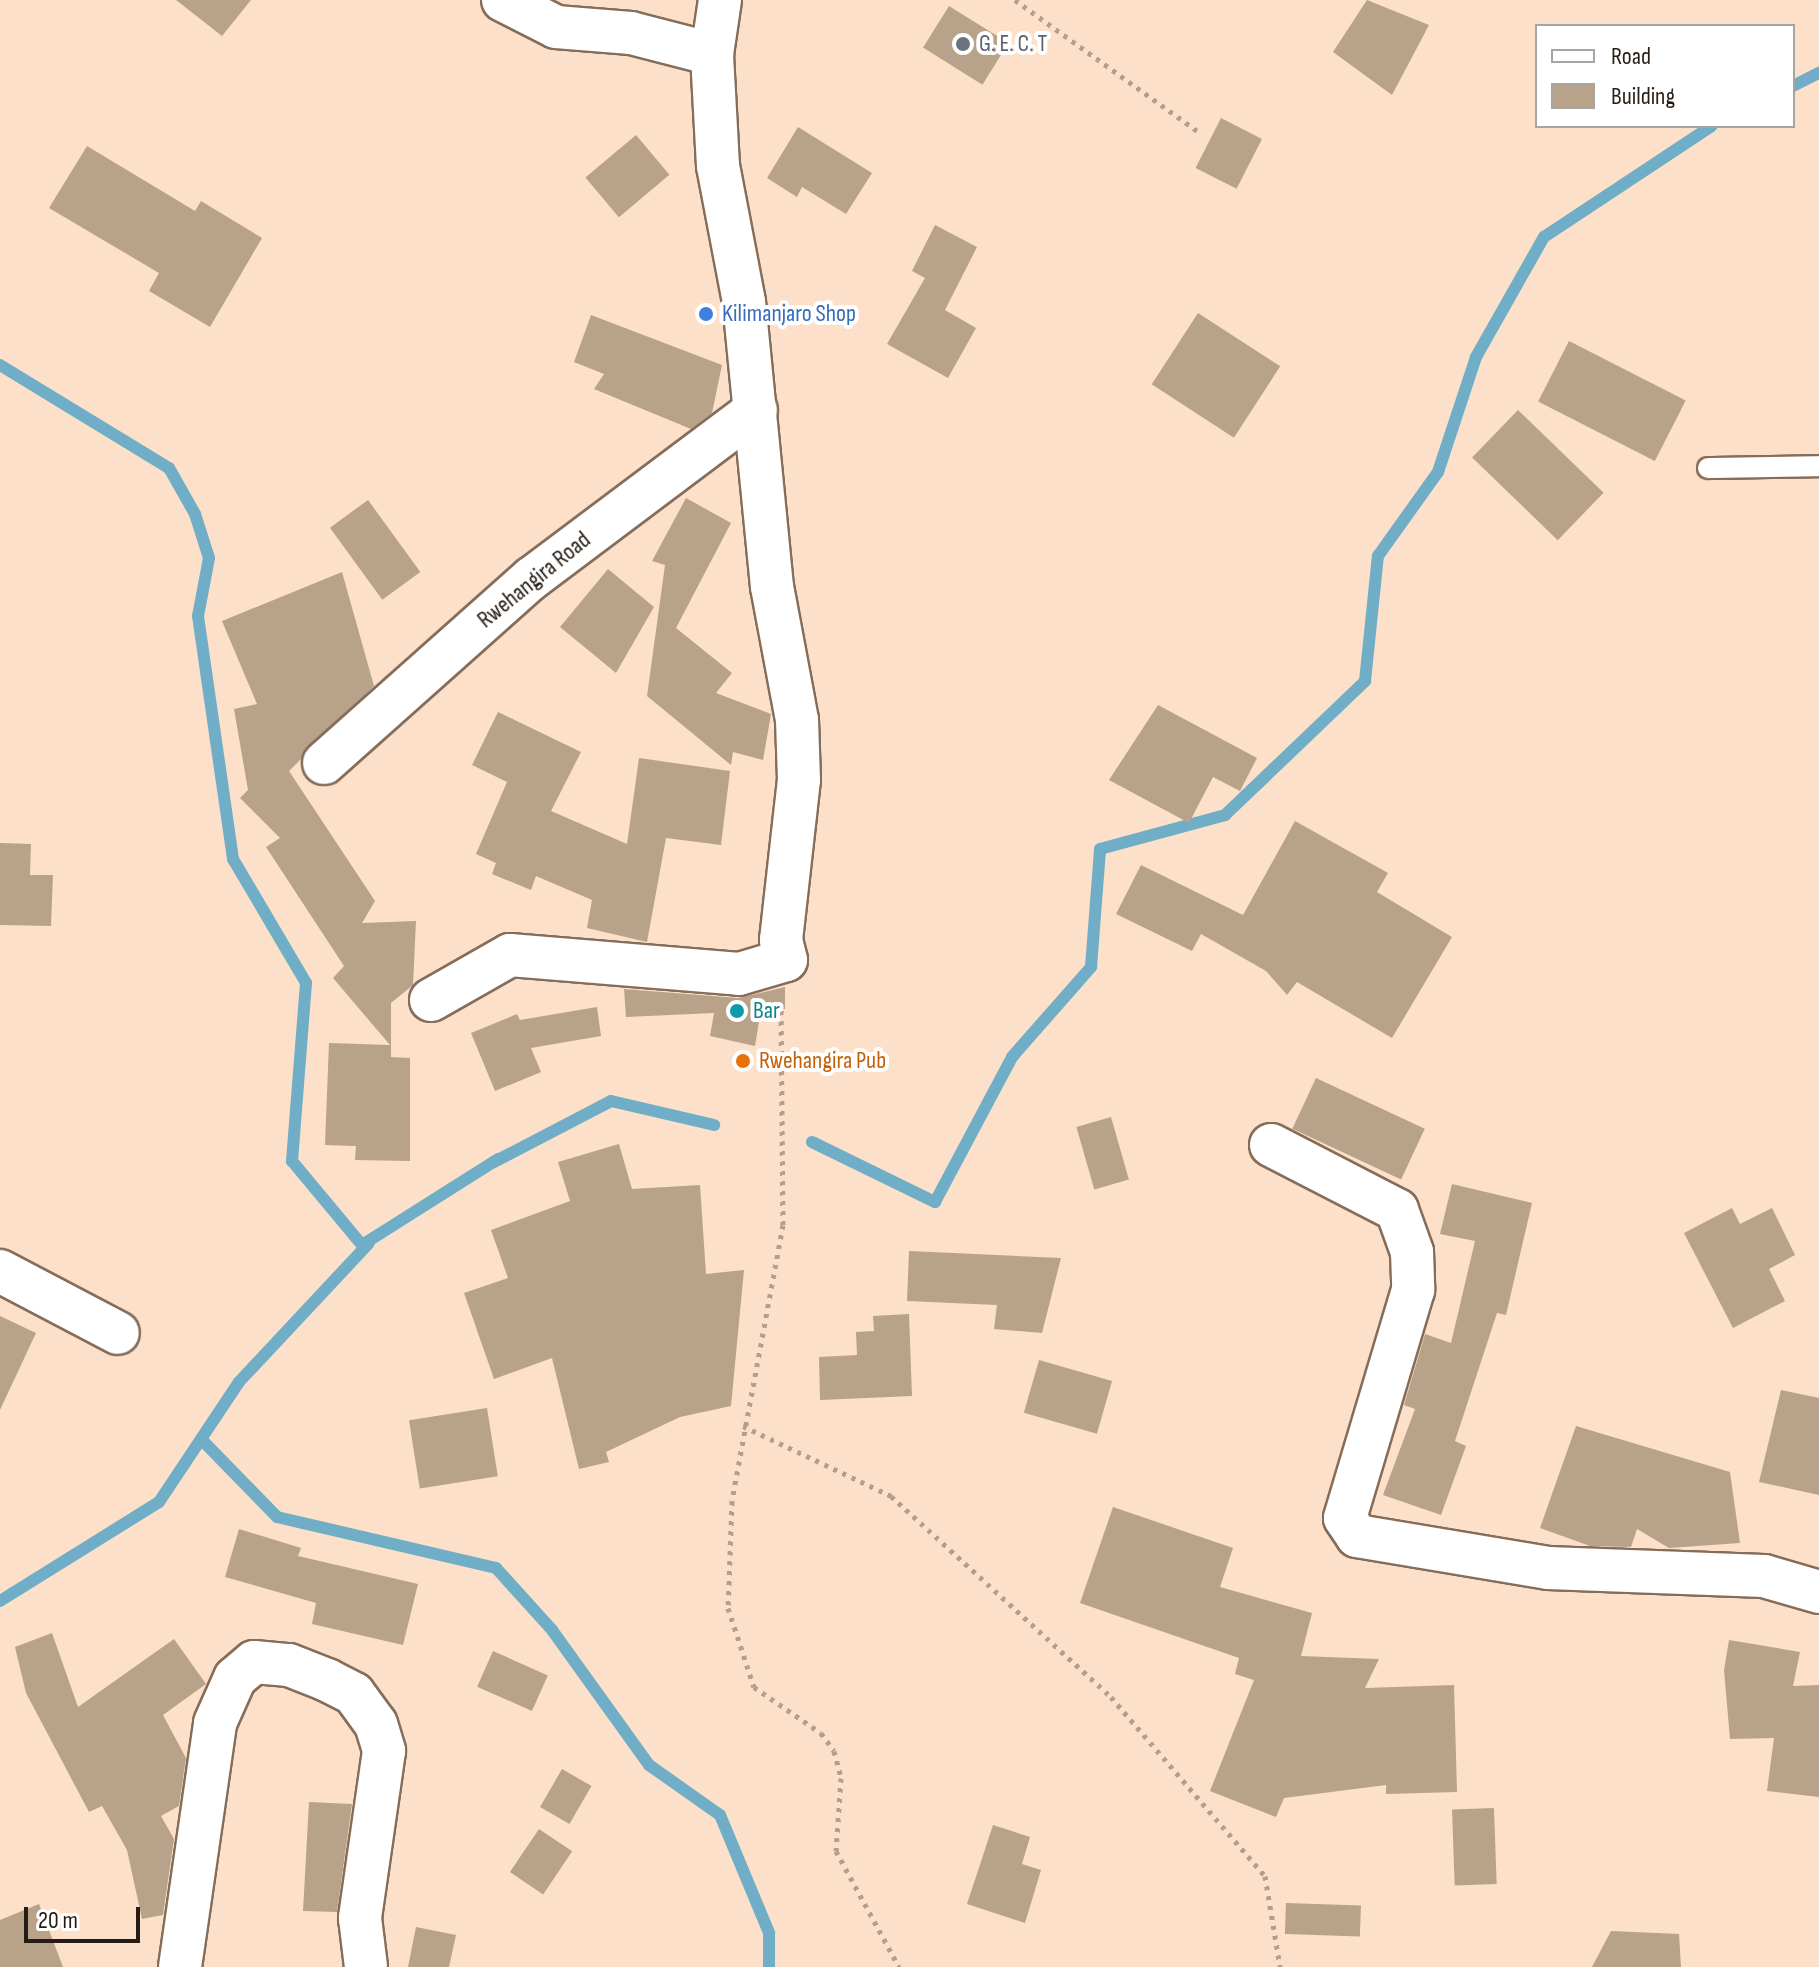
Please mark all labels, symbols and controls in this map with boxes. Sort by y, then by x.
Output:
legend [1535,24,1795,128]
place label: G. E. C. T [979,30,1047,58]
marker: G. E. C. T [954,35,972,53]
text: Road [1611,42,1651,71]
text: Building [1611,82,1675,111]
place label: Kilimanjaro Shop [722,300,856,328]
marker: Kilimanjaro Shop [697,305,715,323]
street label: Rwehangira Road [472,526,596,634]
place label: Bar [753,997,780,1025]
marker: Bar [728,1002,746,1020]
place label: Rwehangira Pub [759,1047,886,1075]
marker: Rwehangira Pub [734,1052,752,1070]
scale bar [28,1891,144,1941]
text: 20 m [38,1906,78,1935]

